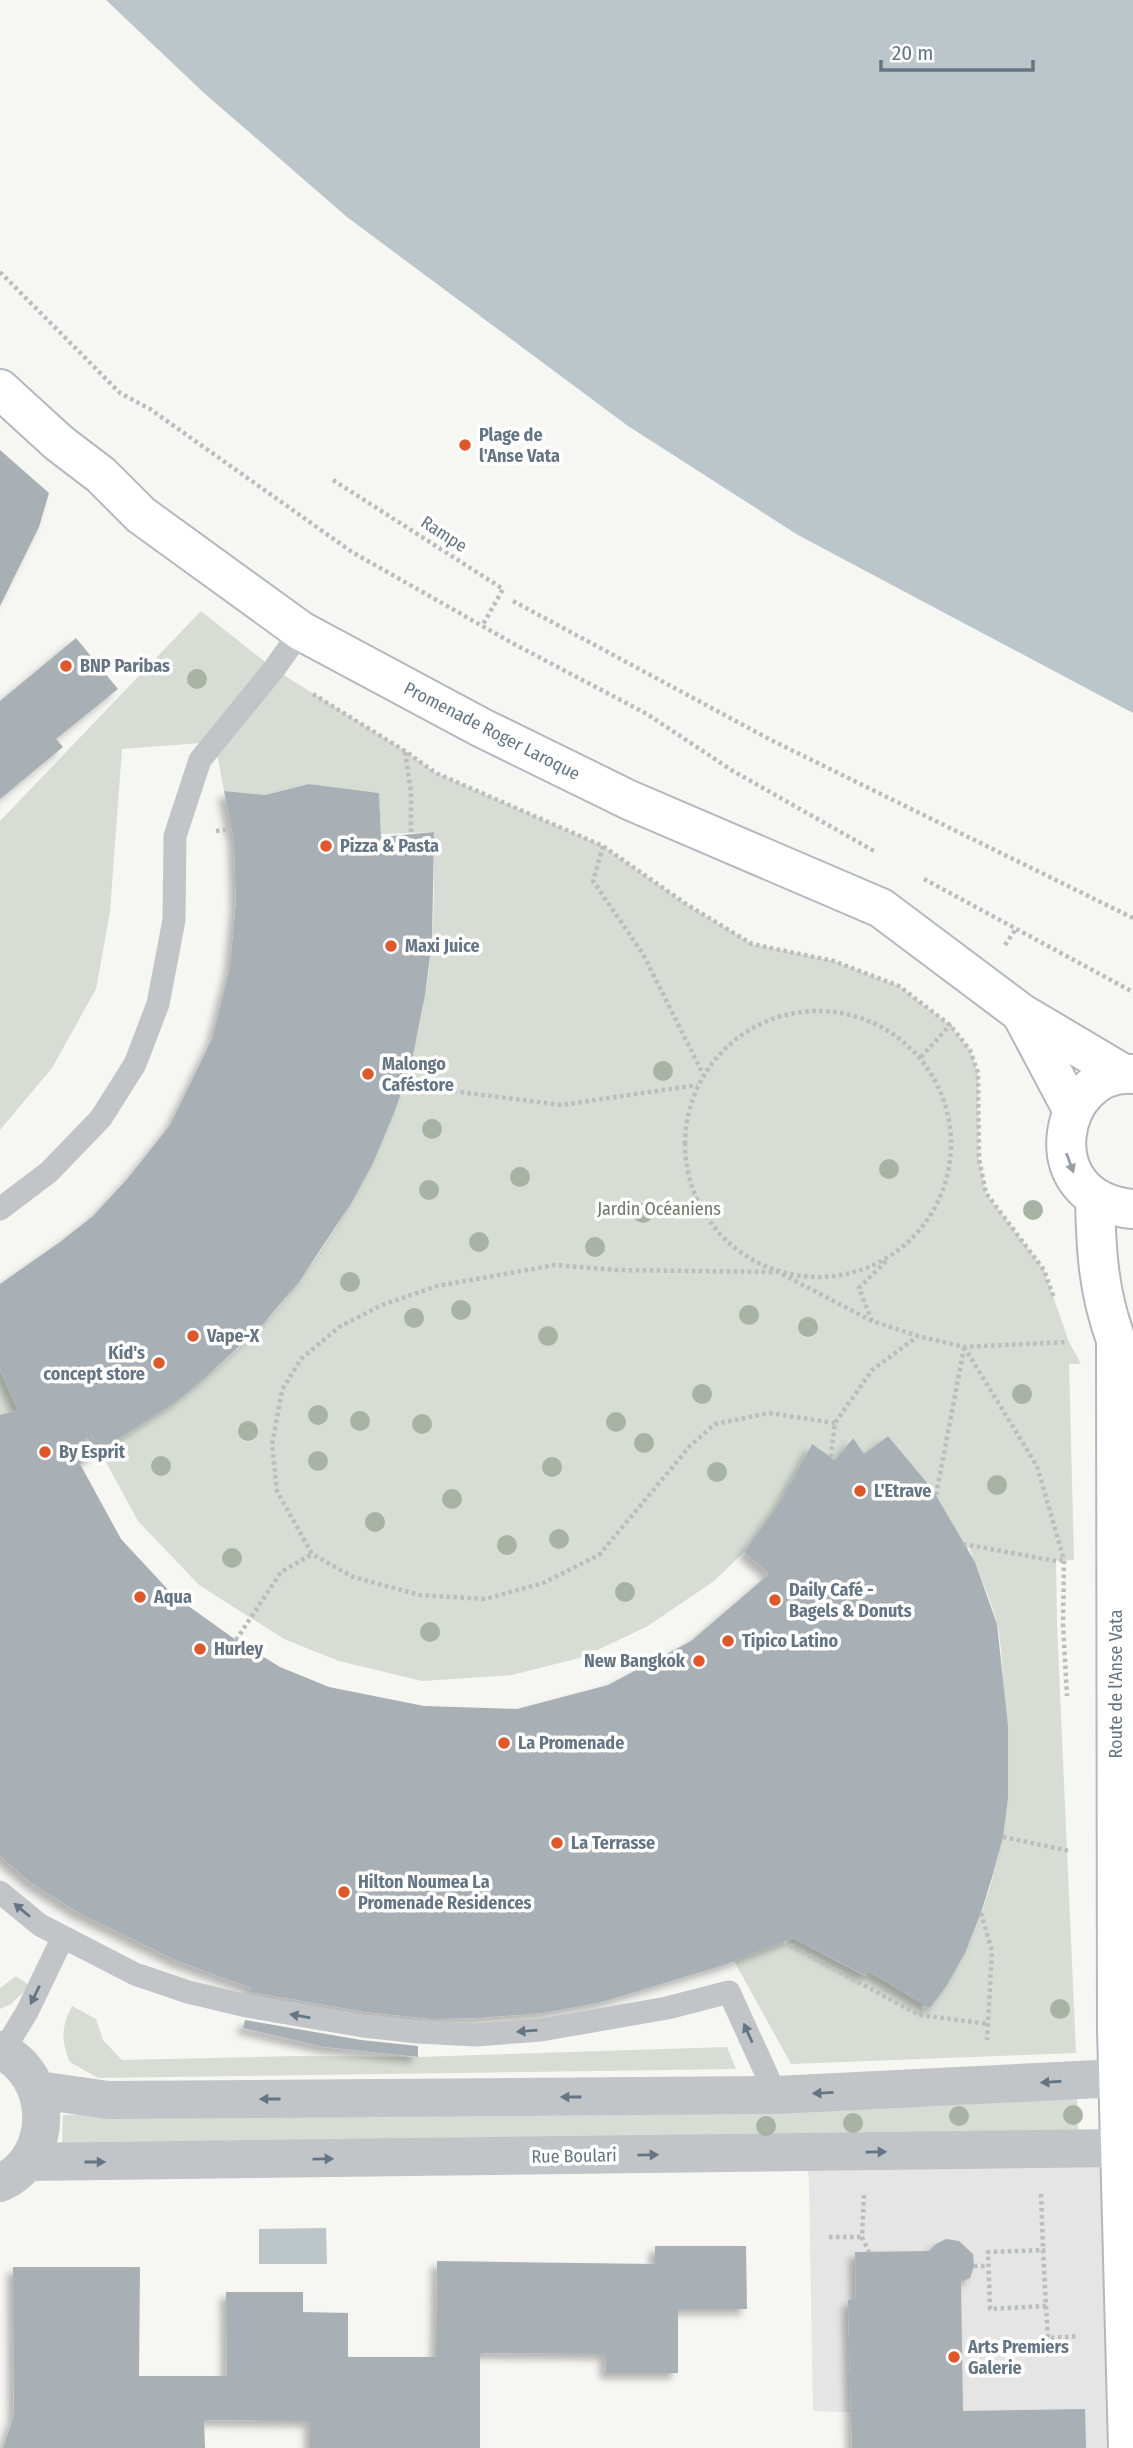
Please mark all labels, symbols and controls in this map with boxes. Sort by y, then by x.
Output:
scale bar [881,28,1033,72]
text: 20 m [892,40,933,66]
place label: Plage de l'Anse Vata [479,424,560,467]
marker: Plage de l'Anse Vata [457,437,473,453]
street label: Rampe [417,511,471,557]
place label: BNP Paribas [80,655,170,677]
marker: BNP Paribas [58,658,74,674]
street label: Promenade Roger Laroque [400,677,584,785]
place label: Pizza & Pasta [340,835,439,857]
marker: Pizza & Pasta [318,838,334,854]
place label: Maxi Juice [405,935,480,957]
marker: Maxi Juice [383,938,399,954]
place label: Malongo Caféstore [382,1053,454,1096]
marker: Malongo Caféstore [360,1066,376,1082]
one-way arrow [1065,1153,1076,1174]
park label: Jardin Océaniens [597,1198,721,1220]
place label: Vape-X [206,1325,260,1347]
marker: Vape-X [185,1328,201,1344]
place label: Kid's concept store [43,1342,145,1385]
marker: Kid's concept store [151,1355,167,1371]
place label: By Esprit [59,1441,126,1463]
marker: By Esprit [37,1444,53,1460]
place label: L'Etrave [874,1480,931,1502]
marker: L'Etrave [852,1483,868,1499]
place label: Daily Café - Bagels & Donuts [789,1579,912,1622]
place label: Aqua [153,1586,192,1608]
marker: Aqua [132,1589,148,1605]
marker: Daily Café - Bagels & Donuts [767,1592,783,1608]
street label: Route de l'Anse Vata [1105,1609,1127,1759]
place label: Tipico Latino [742,1630,838,1652]
marker: Tipico Latino [720,1633,736,1649]
place label: Hurley [214,1638,264,1660]
marker: Hurley [192,1641,208,1657]
place label: New Bangkok [584,1650,686,1672]
marker: New Bangkok [691,1653,707,1669]
place label: La Promenade [518,1732,624,1754]
marker: La Promenade [496,1735,512,1751]
place label: La Terrasse [571,1832,655,1854]
marker: La Terrasse [549,1835,565,1851]
place label: Hilton Noumea La Promenade Residences [358,1871,532,1914]
marker: Hilton Noumea La Promenade Residences [336,1884,352,1900]
one-way arrow [13,1903,31,1918]
one-way arrow [30,1985,41,2005]
one-way arrow [289,2011,311,2022]
one-way arrow [742,2023,754,2043]
one-way arrow [515,2026,537,2037]
one-way arrow [1039,2077,1061,2088]
one-way arrow [812,2088,834,2099]
one-way arrow [560,2091,582,2102]
one-way arrow [259,2093,281,2104]
street label: Rue Boulari [531,2144,617,2168]
one-way arrow [865,2147,887,2158]
one-way arrow [637,2149,659,2161]
one-way arrow [312,2153,334,2165]
one-way arrow [84,2157,106,2168]
place label: Arts Premiers Galerie [967,2336,1069,2379]
marker: Arts Premiers Galerie [946,2349,962,2365]

